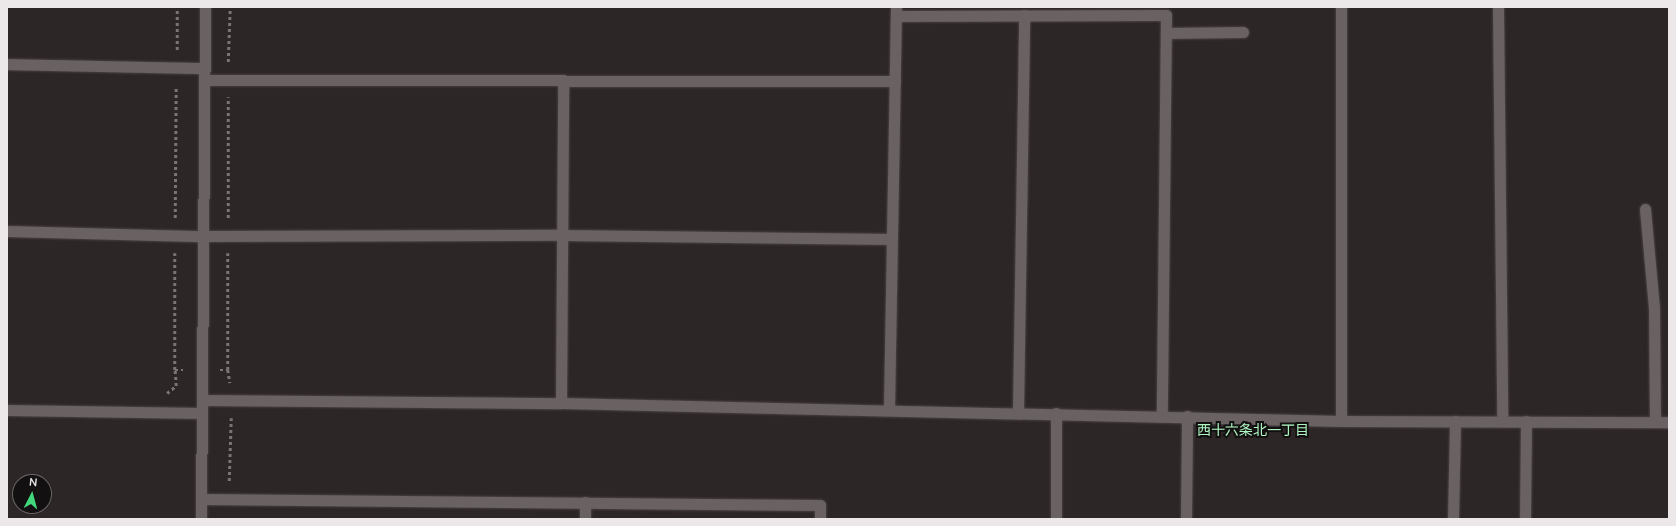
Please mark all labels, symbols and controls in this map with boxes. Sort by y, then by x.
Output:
district label: 西十六条北一丁目 [1197,423,1309,439]
north arrow [12,474,52,514]
text: N [28,475,38,490]

